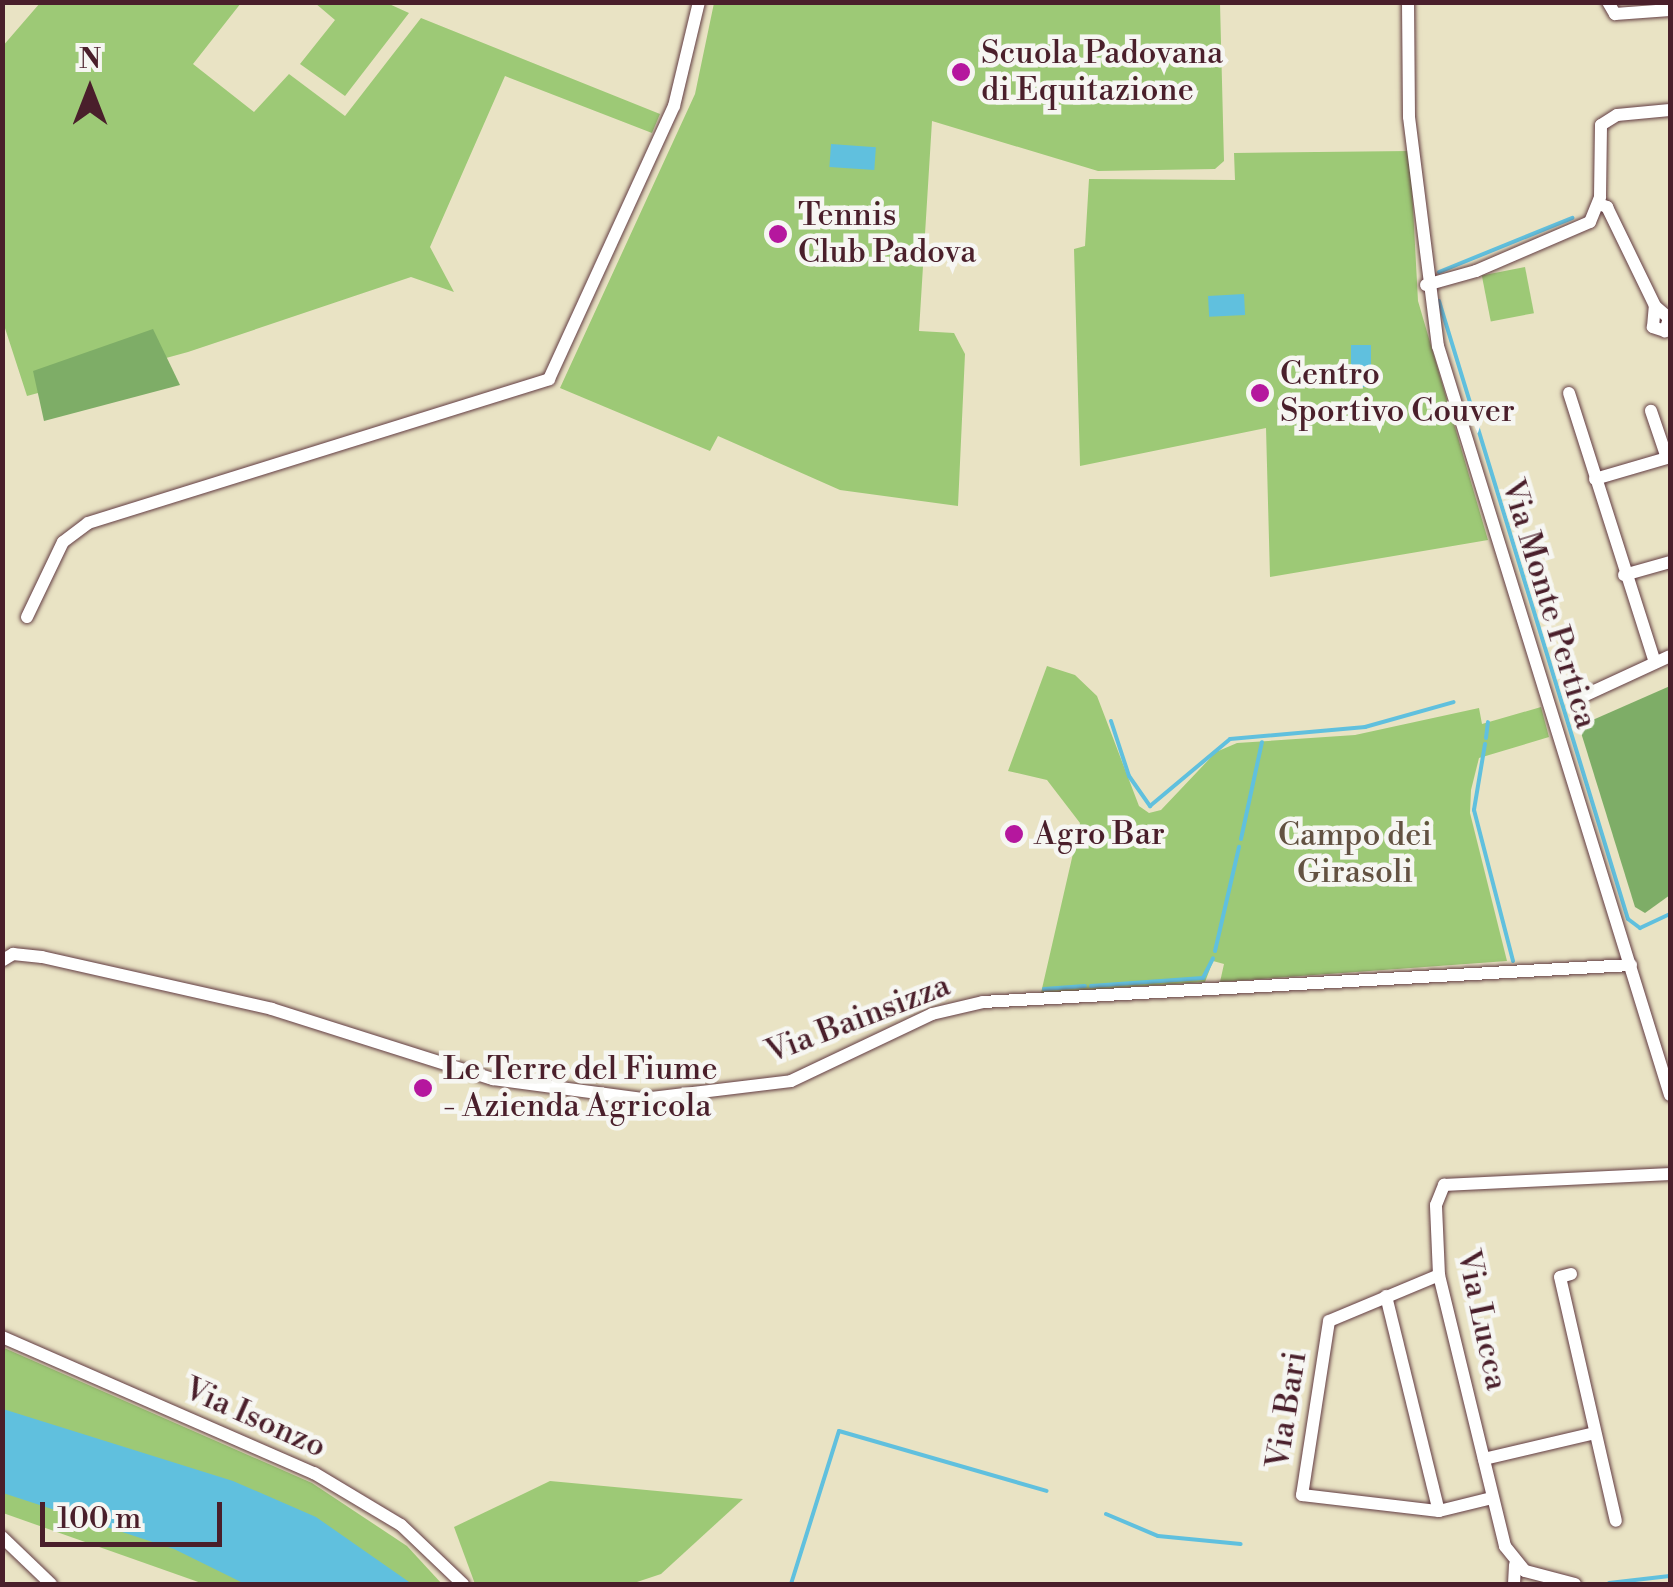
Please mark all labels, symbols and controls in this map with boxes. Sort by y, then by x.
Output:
place label: Scuola Padovana di Equitazione [981,35,1223,110]
north arrow [40,40,140,140]
text: N [79,42,101,77]
marker: Scuola Padovana di Equitazione [950,61,972,83]
place label: Tennis Club Padova [798,197,976,272]
marker: Tennis Club Padova [767,223,789,245]
place label: Centro Sportivo Couver [1280,356,1515,431]
marker: Centro Sportivo Couver [1249,382,1271,404]
street label: Via Monte Pertica [1493,475,1605,733]
place label: Agro Bar [1034,815,1165,853]
park label: Campo dei Girasoli [1278,817,1432,892]
marker: Agro Bar [1003,823,1025,845]
street label: Via Bainsizza [760,966,956,1072]
place label: Le Terre del Fiume - Azienda Agricola [443,1051,718,1126]
marker: Le Terre del Fiume - Azienda Agricola [412,1077,434,1099]
street label: Via Lucca [1448,1246,1516,1394]
street label: Via Bari [1259,1349,1315,1471]
street label: Via Isonzo [178,1370,332,1466]
scale bar [45,1482,228,1544]
text: 100 m [57,1500,141,1538]

